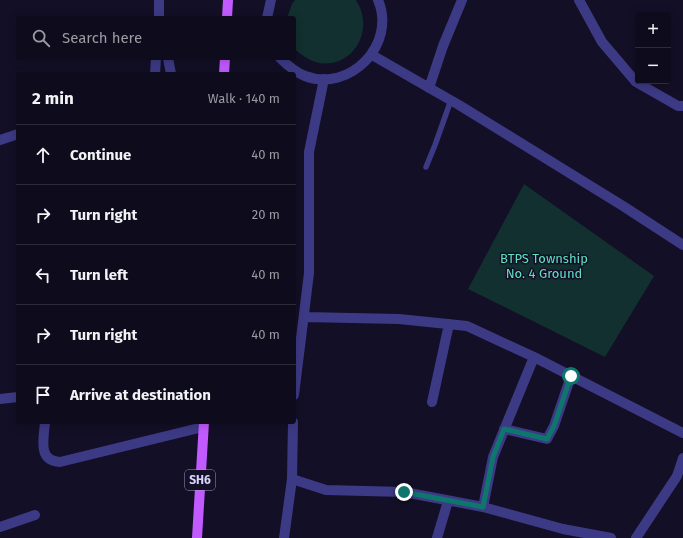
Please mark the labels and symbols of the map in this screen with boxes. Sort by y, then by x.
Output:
park label: BTPS Township No. 4 Ground [500,251,588,281]
route start [562,367,580,385]
road number: SH6 [185,470,215,490]
route end [395,483,413,501]

